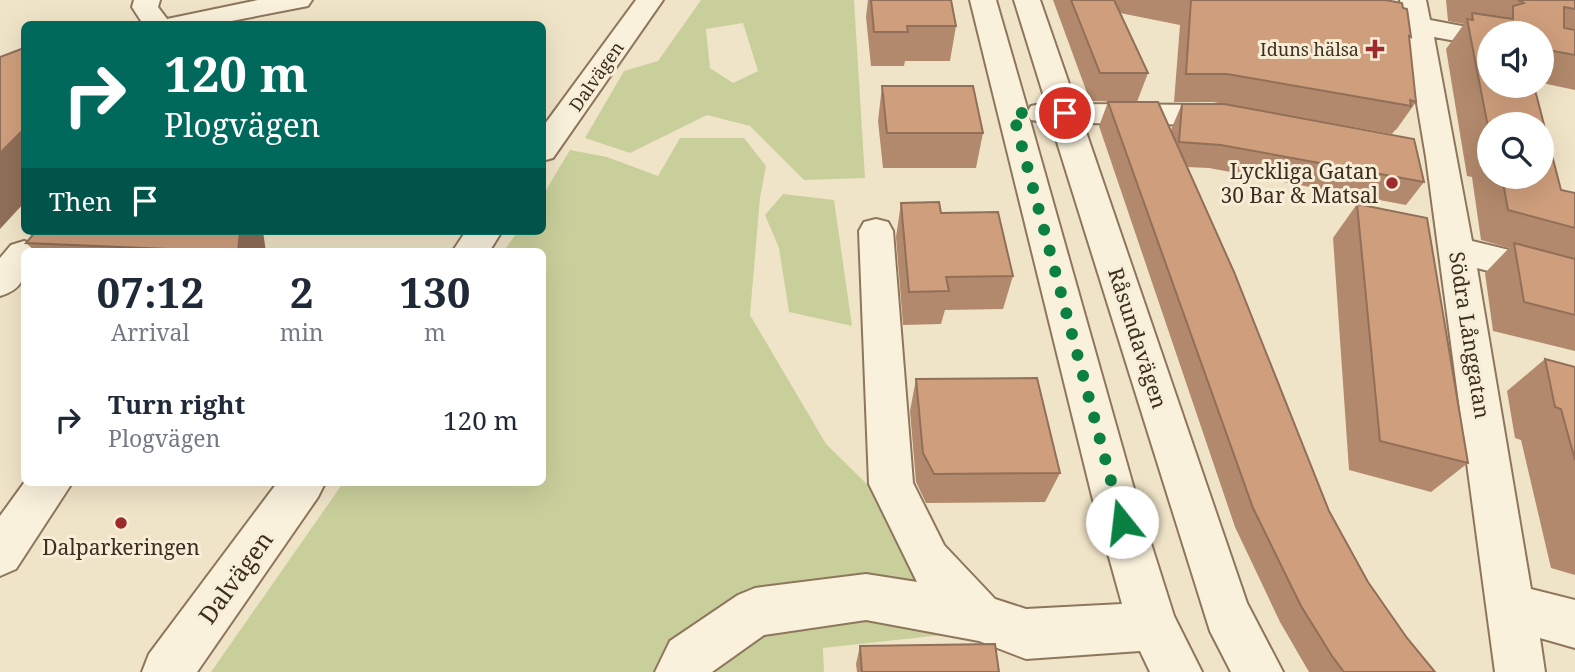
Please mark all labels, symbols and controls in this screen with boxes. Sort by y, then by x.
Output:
map controls [1477,21,1554,189]
button: sound [1477,21,1554,98]
street label: Dalvägen [563,36,629,116]
place label: Iduns hälsa [1260,37,1359,61]
marker: Iduns hälsa [1365,39,1385,59]
text: 120 m [164,40,308,106]
icon: right [49,49,140,140]
pin [1035,83,1095,143]
icon: arrive [1046,94,1084,132]
text: Plogvägen [164,103,320,146]
button: search [1477,112,1554,189]
place label: Lyckliga Gatan 30 Bar & Matsal [1220,157,1378,209]
marker: Lyckliga Gatan 30 Bar & Matsal [1384,175,1400,191]
icon: arrive [126,182,164,220]
text: Then [49,183,112,219]
street label: Södra Långgatan [1443,249,1497,421]
text: 07:12 [97,263,204,320]
text: 2 [290,263,314,320]
text: 130 [399,263,470,320]
street label: Råsundavägen [1102,264,1174,412]
text: Arrival [111,316,190,348]
text: min [280,316,324,348]
text: m [424,316,446,348]
text: Turn right [108,386,245,422]
icon: right [49,401,87,439]
text: 120 m [443,402,518,438]
text: Plogvägen [108,422,220,454]
position arrow [1085,485,1159,559]
marker: Dalparkeringen [113,515,129,531]
street label: Dalvägen [190,524,280,630]
place label: Dalparkeringen [42,533,200,561]

